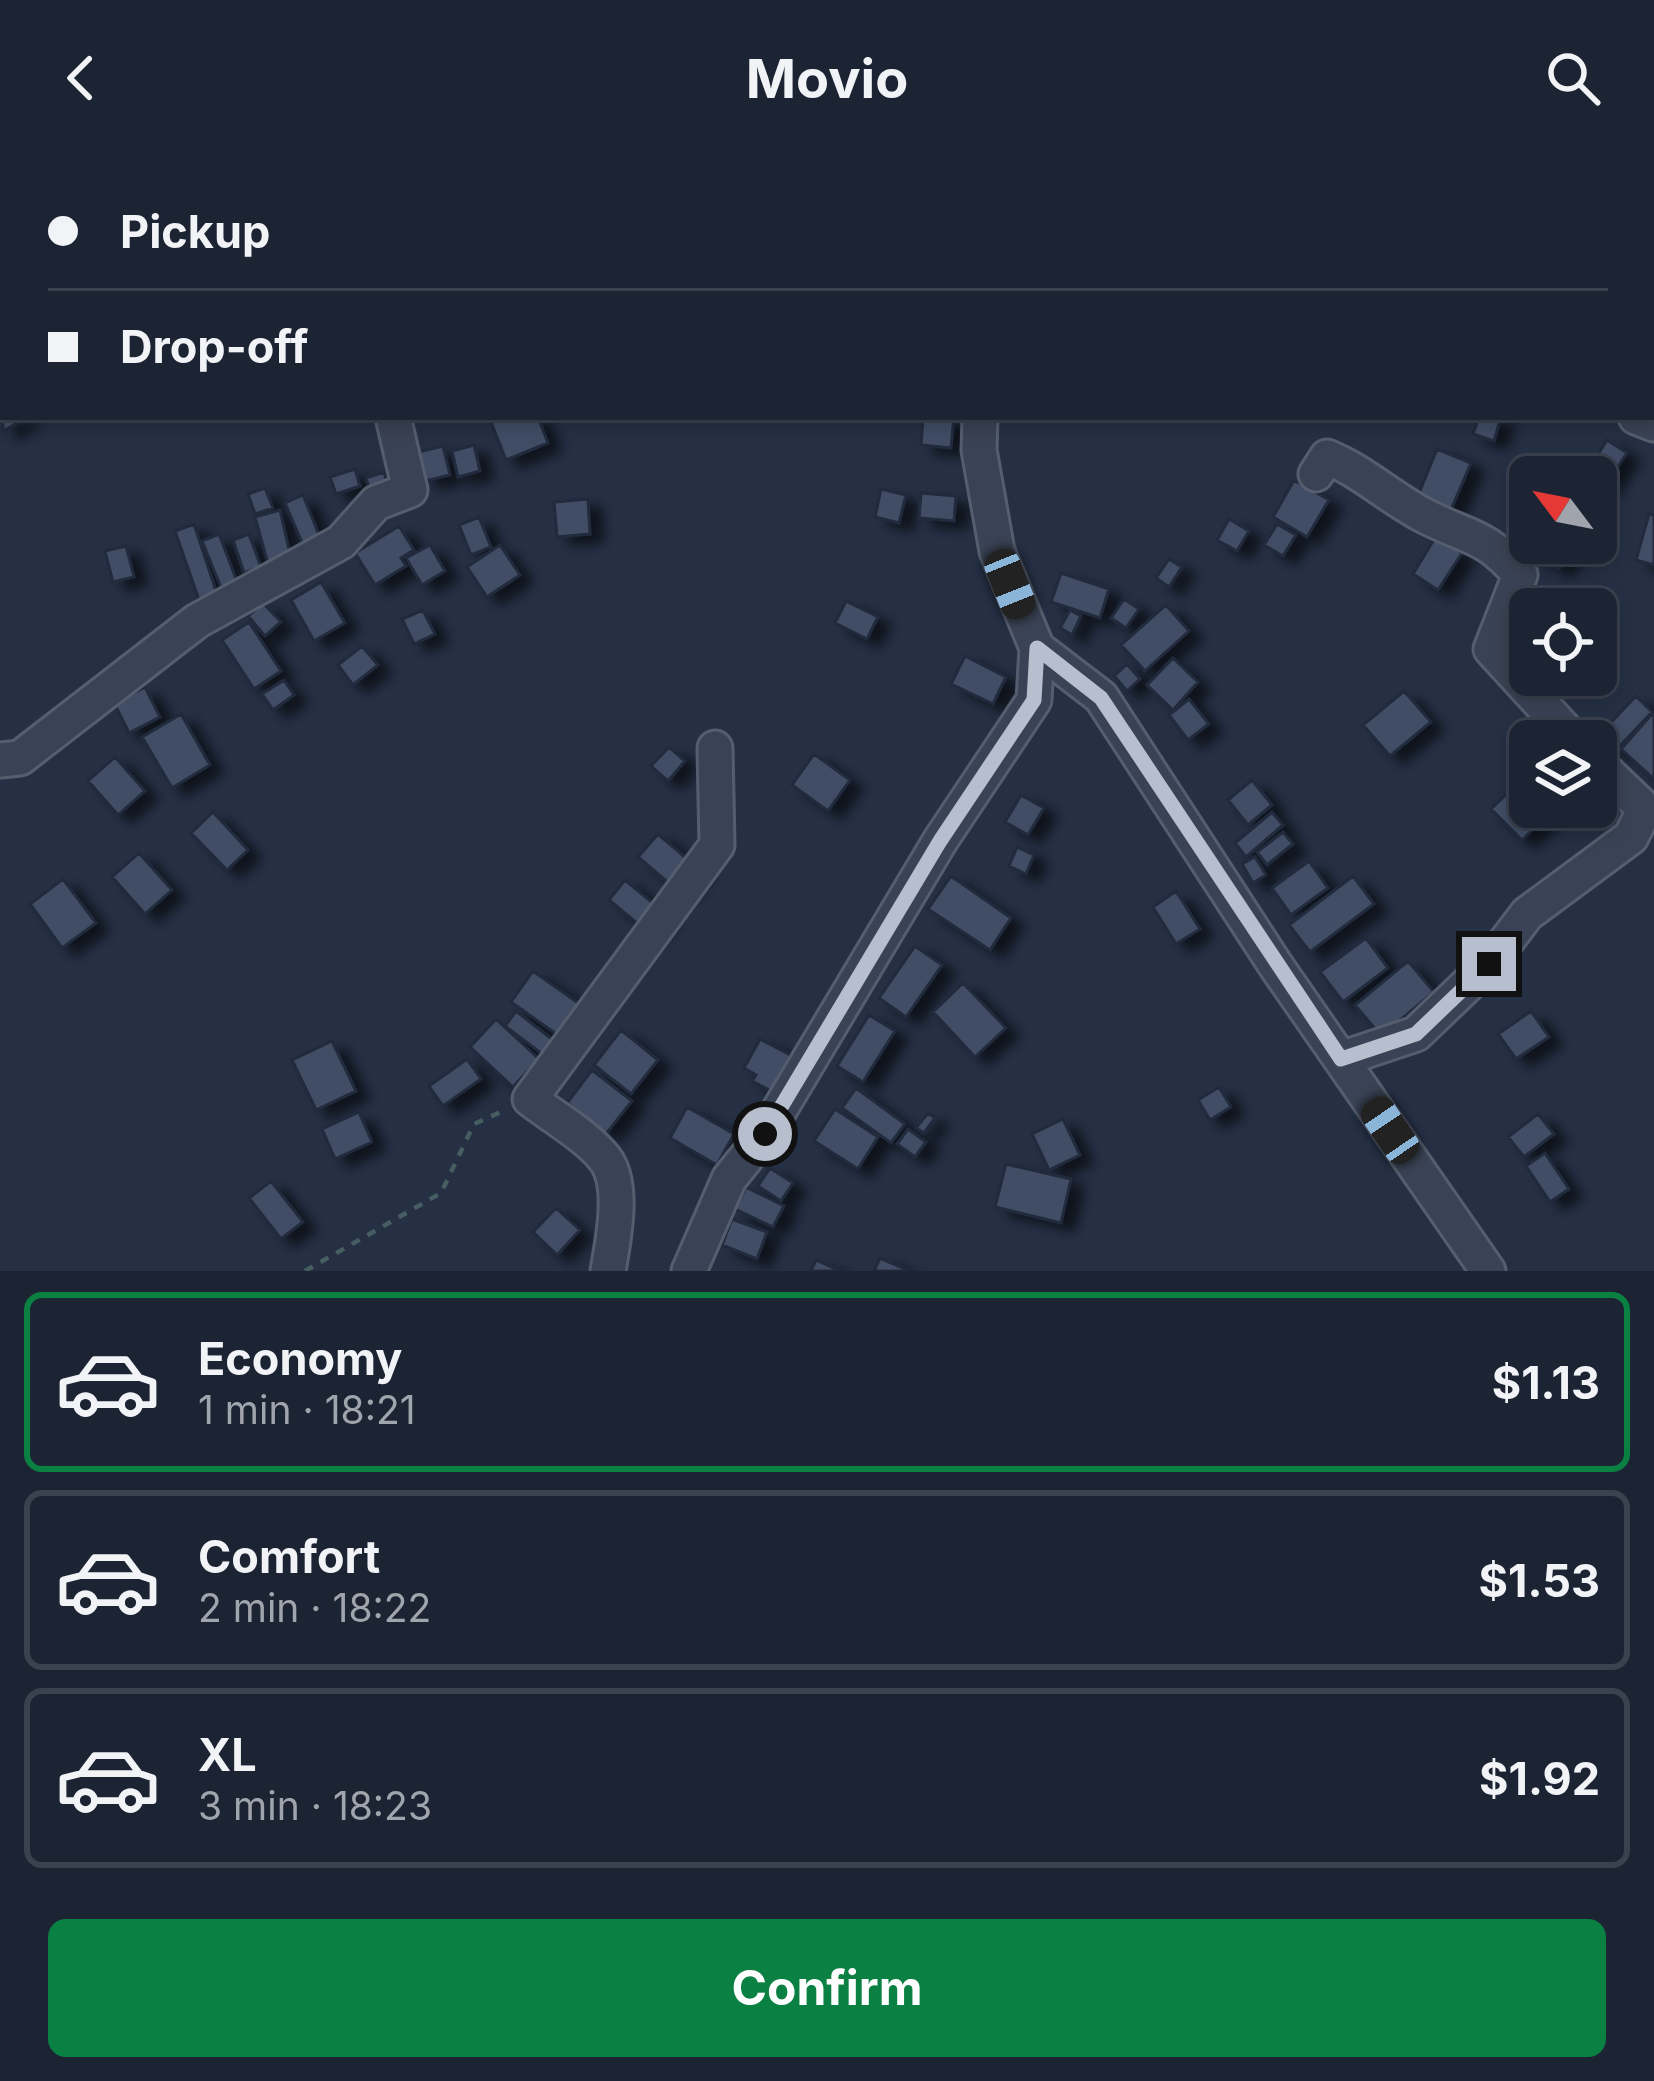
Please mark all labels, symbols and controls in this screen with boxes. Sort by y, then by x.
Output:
icon: back [48,45,114,111]
icon: search [1540,45,1606,111]
text: Movio [746,46,908,111]
text: Pickup [120,204,270,259]
text: Drop-off [120,319,308,374]
north arrow [1509,456,1617,564]
map controls [1509,456,1617,828]
car [980,544,1040,624]
button: locate [1509,588,1617,696]
button: layers [1509,720,1617,828]
route end [1462,937,1516,991]
car [1355,1090,1425,1170]
route start [738,1107,792,1161]
icon: car [54,1328,162,1436]
text: Economy [198,1331,402,1386]
text: $1.13 [1492,1355,1600,1410]
text: 1 min · 18:21 [198,1386,416,1433]
icon: car [54,1526,162,1634]
text: Comfort [198,1529,380,1584]
text: $1.53 [1479,1553,1600,1608]
text: 2 min · 18:22 [198,1584,431,1631]
icon: car [54,1724,162,1832]
text: XL [198,1727,257,1782]
text: $1.92 [1479,1751,1600,1806]
text: 3 min · 18:23 [198,1782,432,1829]
button: Confirm [48,1919,1606,2057]

